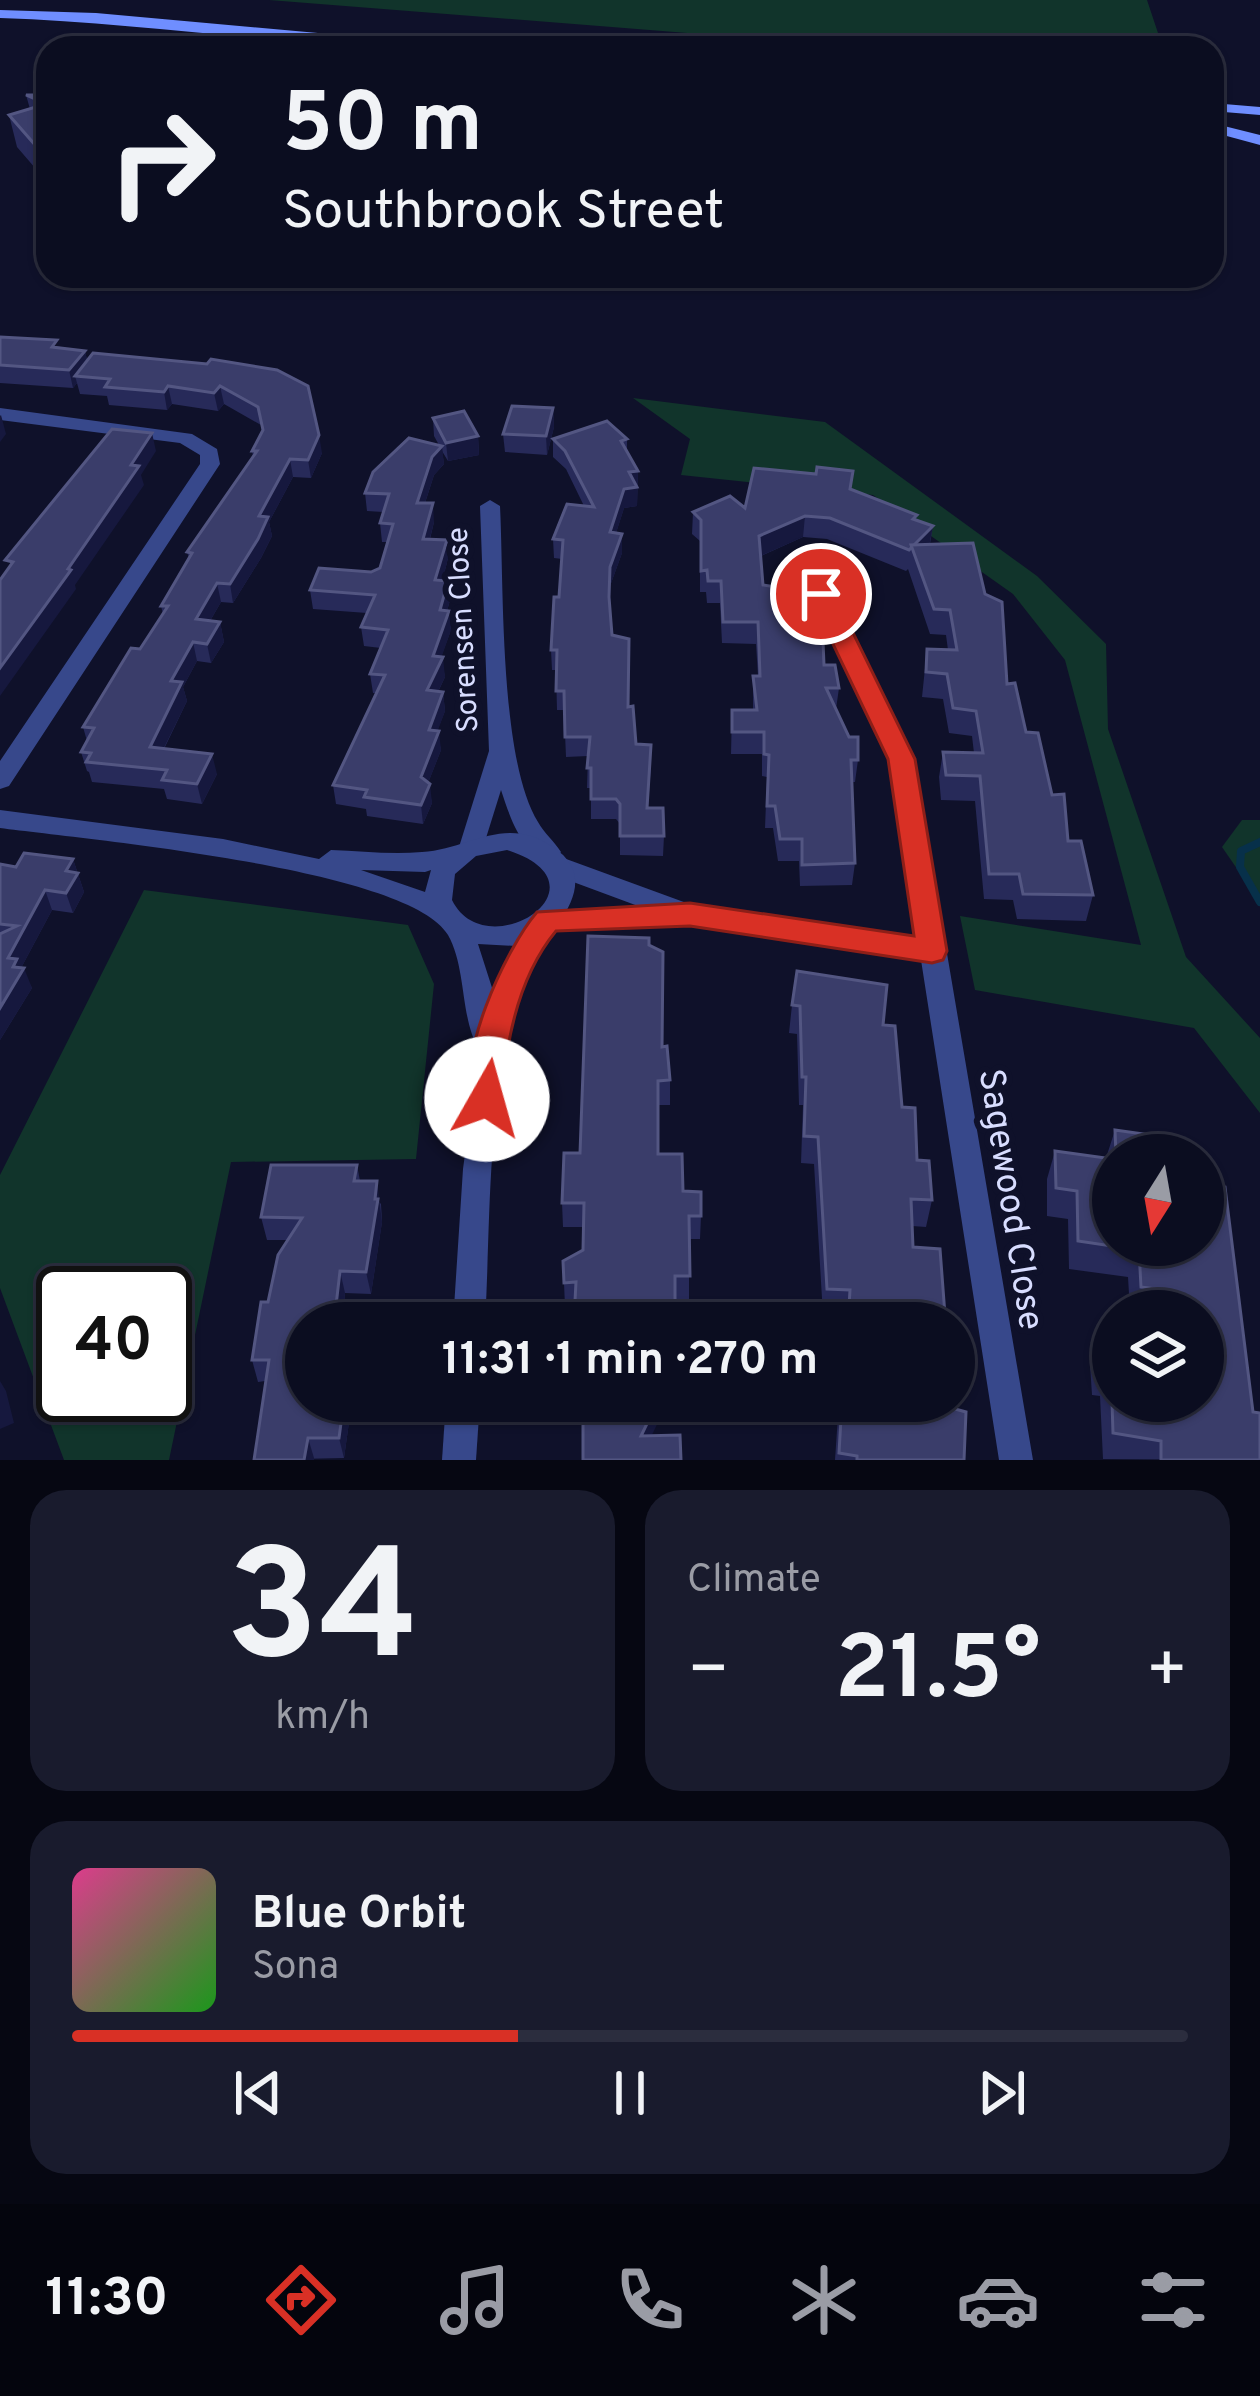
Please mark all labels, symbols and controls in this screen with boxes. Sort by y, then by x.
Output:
text: 50 m [282,75,483,181]
icon: right [84,84,240,240]
text: Southbrook Street [282,179,725,248]
street label: Sorensen Close [441,526,488,734]
pin [770,543,872,645]
icon: arrive [788,561,854,627]
position arrow [424,1036,550,1162]
street label: Sagewood Close [966,1066,1052,1334]
north arrow [1092,1134,1224,1266]
map controls [1092,1134,1224,1422]
speed limit sign: 40 [36,1266,192,1422]
button: layers [1092,1290,1224,1422]
text: 11:31 · 1 min · 270 m [442,1333,818,1390]
text: 34 [226,1517,419,1715]
text: Climate [687,1557,821,1606]
text: 21.5° [835,1617,1040,1730]
text: − [687,1632,730,1715]
text: + [1145,1632,1188,1715]
text: km/h [275,1694,370,1743]
text: Blue Orbit [252,1887,466,1944]
text: Sona [252,1944,339,1993]
icon: previous [225,2060,291,2126]
icon: pause [597,2060,663,2126]
icon: next [969,2060,1035,2126]
icon: directions [259,2258,343,2342]
icon: music [433,2258,517,2342]
icon: phone [608,2258,692,2342]
icon: climate [782,2258,866,2342]
icon: car [956,2258,1040,2342]
icon: filters [1131,2258,1215,2342]
text: 11:30 [45,2266,169,2335]

